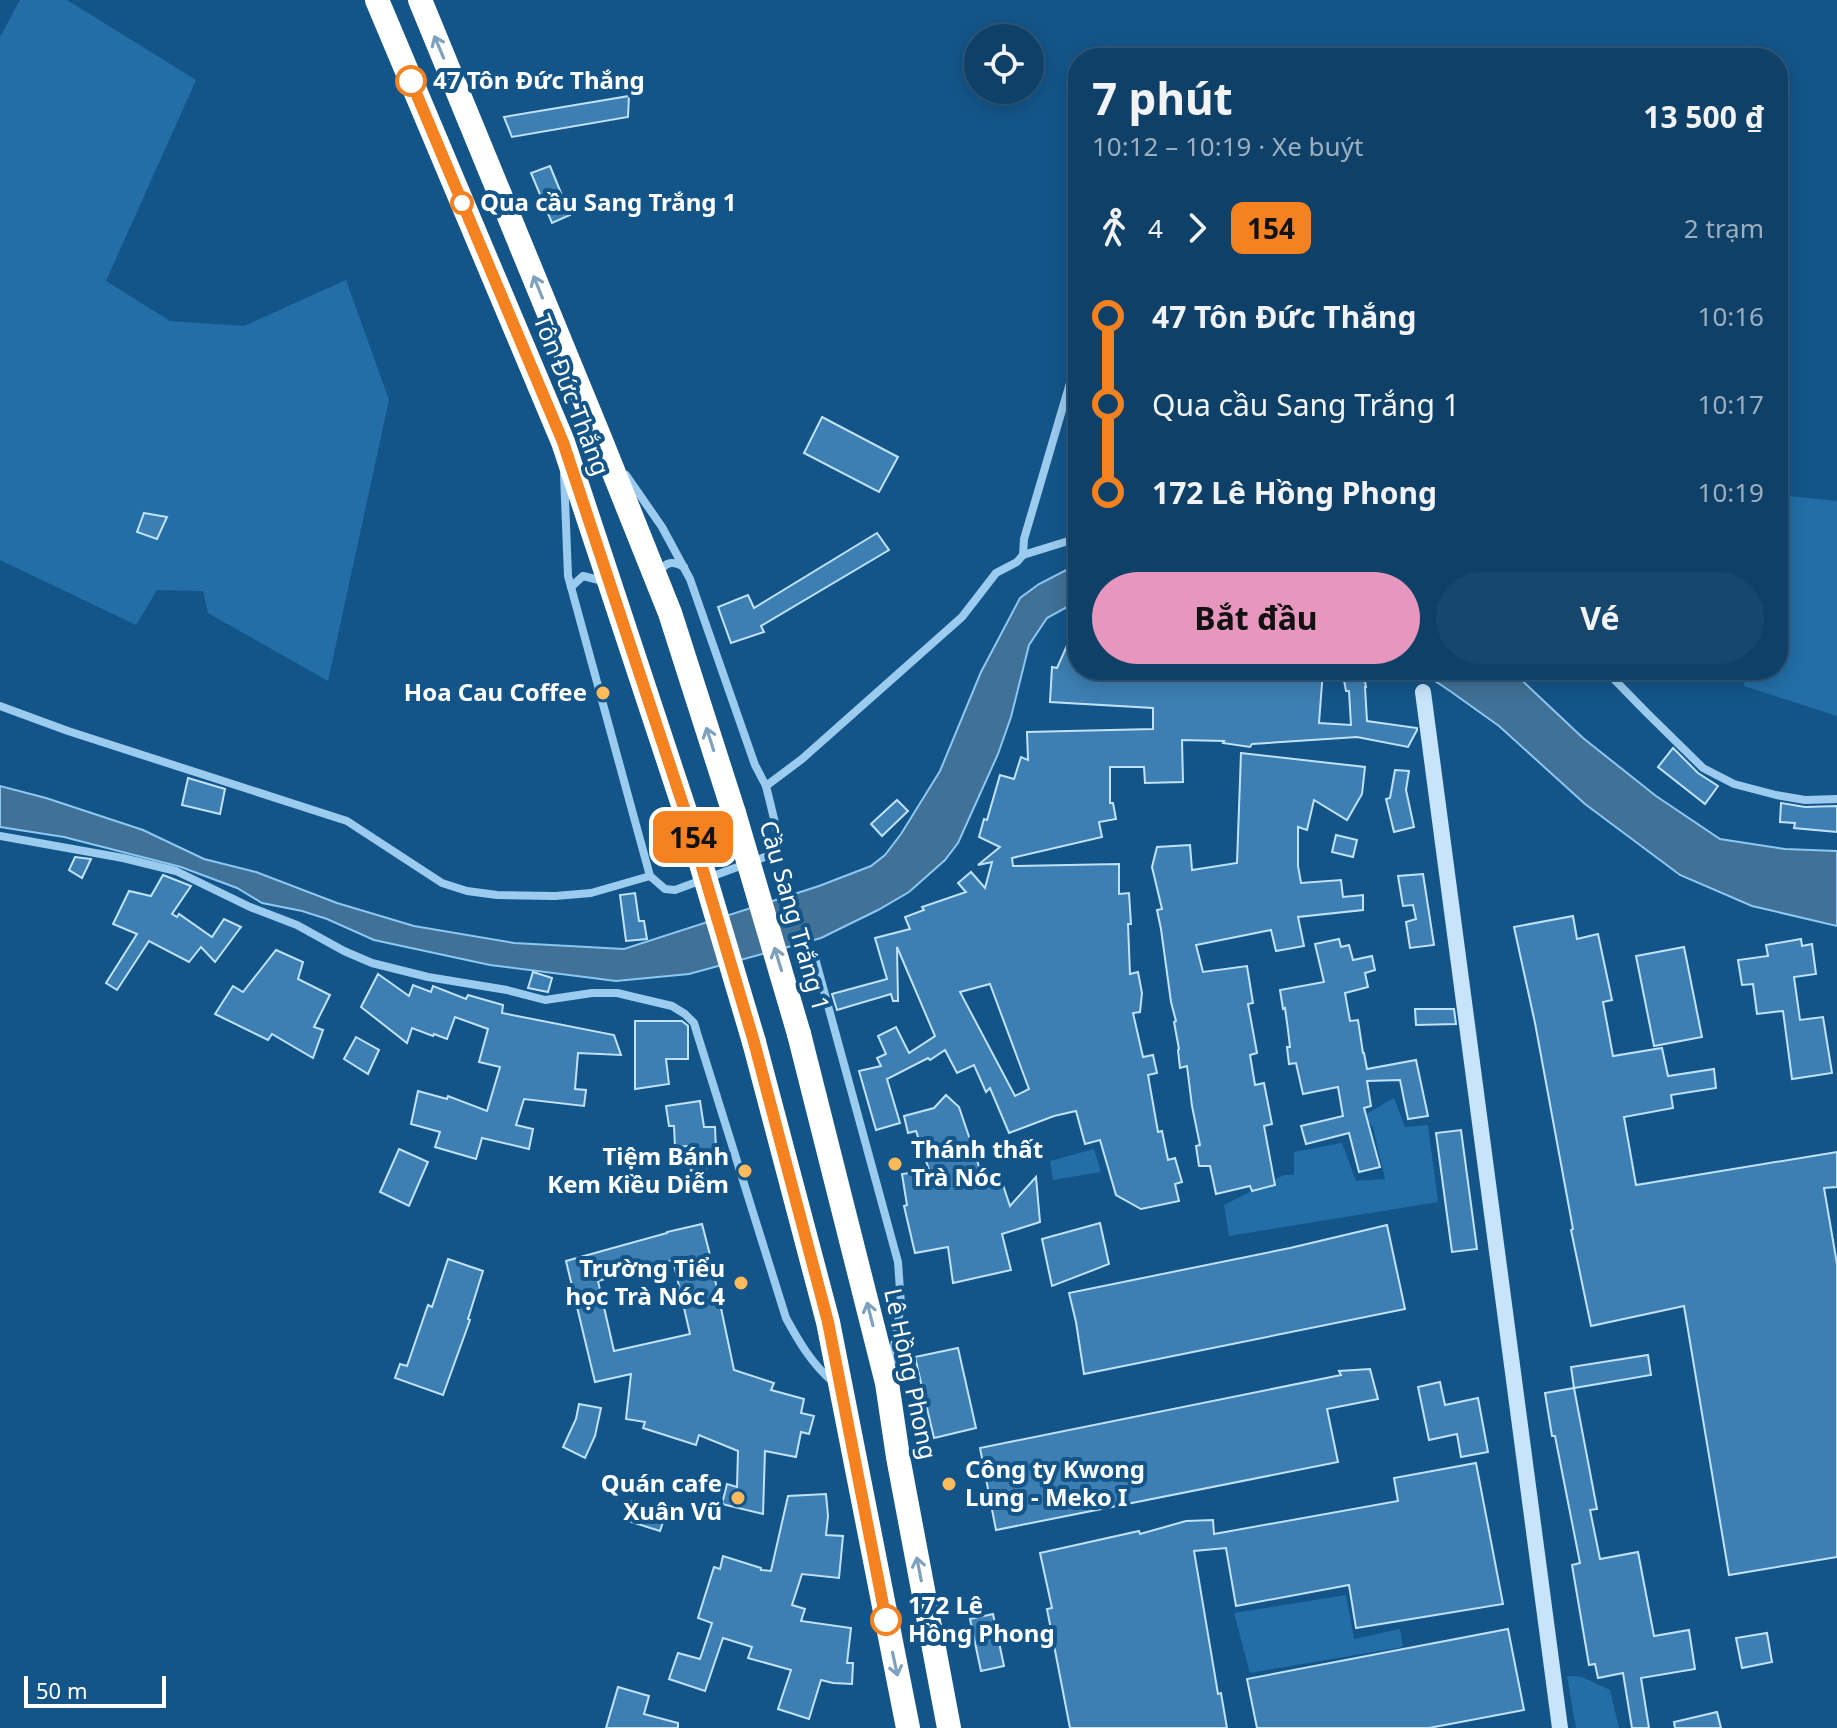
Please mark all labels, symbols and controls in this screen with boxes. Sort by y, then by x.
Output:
map controls [964,24,1044,104]
button: locate [964,24,1044,104]
one-way arrow [431,35,445,60]
place label: 47 Tôn Đức Thắng [433,63,645,96]
marker: 47 Tôn Đức Thắng [396,66,426,96]
text: 7 phút [1092,68,1233,128]
text: 13 500 ₫ [1643,96,1764,137]
text: 10:12 – 10:19 · Xe buýt [1092,128,1363,164]
place label: Qua cầu Sang Trắng 1 [480,185,736,218]
marker: Qua cầu Sang Trắng 1 [451,192,473,214]
icon: walk [1092,206,1136,250]
icon: forward [1175,206,1219,250]
text: 154 [1247,209,1295,247]
text: 4 [1148,210,1163,246]
text: 2 trạm [1684,210,1764,246]
one-way arrow [530,275,544,300]
text: 47 Tôn Đức Thắng [1152,296,1417,337]
text: 10:16 [1698,298,1764,334]
street label: Tôn Đức Thắng [527,309,618,480]
text: Qua cầu Sang Trắng 1 [1152,384,1460,425]
text: 10:17 [1698,386,1764,422]
text: 172 Lê Hồng Phong [1152,472,1437,513]
text: 10:19 [1698,474,1764,510]
button: Bắt đầu [1092,572,1420,664]
button: Vé [1436,572,1764,664]
place label: Hoa Cau Coffee [404,675,587,708]
marker: Hoa Cau Coffee [594,684,612,702]
one-way arrow [701,727,716,752]
line badge: 154 [647,811,739,863]
street label: Cầu Sang Trắng 1 [752,816,838,1015]
text: 154 [669,818,717,856]
one-way arrow [770,947,785,973]
place label: Thánh thất Trà Nóc [911,1132,1043,1193]
place label: Tiệm Bánh Kem Kiều Diễm [547,1139,729,1200]
marker: Thánh thất Trà Nóc [886,1155,904,1173]
marker: Tiệm Bánh Kem Kiều Diễm [736,1162,754,1180]
place label: Trường Tiểu học Trà Nóc 4 [565,1251,725,1312]
marker: Trường Tiểu học Trà Nóc 4 [732,1274,750,1292]
street label: Lê Hồng Phong [877,1285,946,1462]
one-way arrow [861,1301,876,1327]
place label: Công ty Kwong Lung - Meko I [965,1452,1145,1513]
place label: Quán cafe Xuân Vũ [601,1466,722,1527]
marker: Công ty Kwong Lung - Meko I [940,1475,958,1493]
marker: Quán cafe Xuân Vũ [729,1489,747,1507]
one-way arrow [911,1557,926,1582]
place label: 172 Lê Hồng Phong [908,1588,1055,1649]
marker: 172 Lê Hồng Phong [871,1605,901,1635]
one-way arrow [888,1650,903,1676]
scale bar [24,1672,166,1708]
text: 50 m [36,1675,87,1705]

